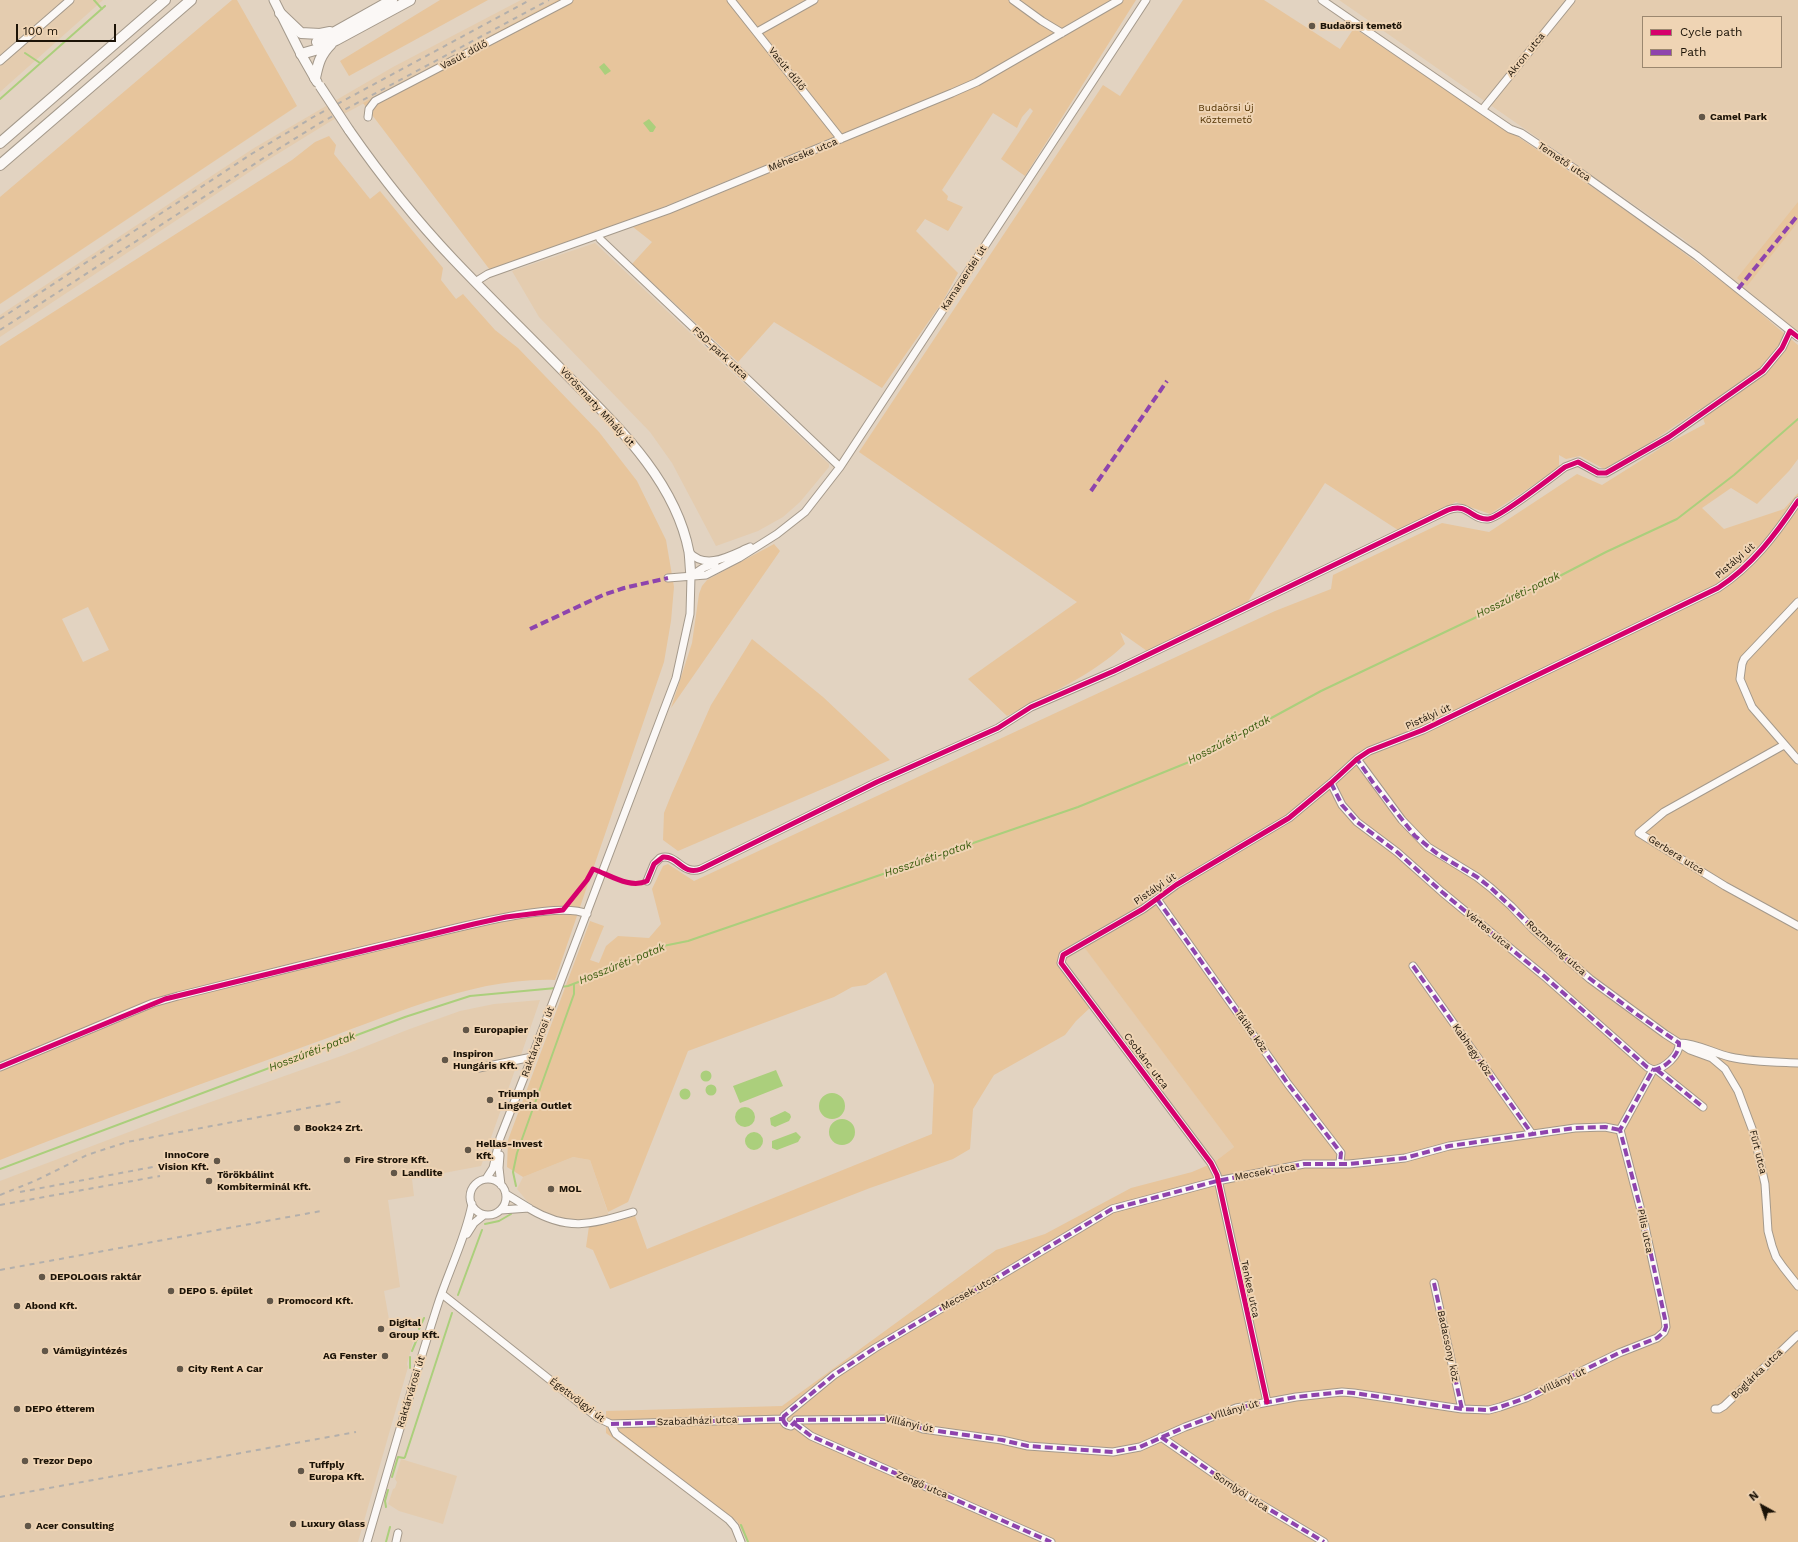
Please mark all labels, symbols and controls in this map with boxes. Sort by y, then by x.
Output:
scale bar [18,16,118,42]
legend [1642,16,1782,68]
place label: Budaörsi temető [1320,20,1402,32]
marker: Budaörsi temető [1307,21,1317,31]
text: 100 m [23,24,58,38]
text: Cycle path [1680,25,1742,39]
street label: Akron utca [1505,30,1547,80]
street label: Vasút dűlő [438,37,490,73]
street label: Vasút dűlő [766,45,808,93]
text: Path [1680,45,1706,59]
park label: Budaörsi Új Köztemető [1198,102,1254,126]
place label: Camel Park [1710,111,1767,123]
marker: Camel Park [1697,112,1707,122]
street label: Méhecske utca [767,136,839,174]
street label: Temető utca [1535,140,1593,184]
street label: Kamaraerdei út [939,243,989,313]
street label: FSD-park utca [690,324,750,382]
street label: Vörösmarty Mihály út [557,365,637,449]
street label: Pistályi út [1713,541,1757,581]
water label: Hosszúréti-patak [1474,569,1562,621]
street label: Pistályi út [1404,702,1452,732]
water label: Hosszúréti-patak [1185,713,1273,767]
street label: Gerbera utca [1646,833,1706,877]
water label: Hosszúréti-patak [883,838,973,880]
street label: Pistályi út [1132,871,1178,907]
street label: Vértes utca [1463,908,1513,952]
street label: Rozmaring utca [1524,918,1588,978]
water label: Hosszúréti-patak [577,941,667,987]
street label: Raktárvárosi út [519,1005,557,1079]
street label: Tátika köz [1232,1008,1270,1054]
street label: Kabhegy köz [1450,1022,1494,1078]
place label: Europapier [474,1024,528,1036]
marker: Europapier [461,1025,471,1035]
water label: Hosszúréti-patak [267,1029,357,1075]
street label: Csobánc utca [1121,1031,1171,1091]
place label: Inspiron Hungáris Kft. [453,1048,518,1072]
marker: Inspiron Hungáris Kft. [440,1055,450,1065]
place label: Triumph Lingeria Outlet [498,1088,572,1112]
marker: Triumph Lingeria Outlet [485,1095,495,1105]
place label: Book24 Zrt. [305,1122,363,1134]
marker: Book24 Zrt. [292,1123,302,1133]
street label: Fürt utca [1747,1129,1769,1175]
place label: Hellas-Invest Kft. [476,1138,542,1162]
marker: Hellas-Invest Kft. [463,1145,473,1155]
place label: InnoCore Vision Kft. [158,1149,209,1172]
place label: Fire Strore Kft. [355,1154,429,1166]
marker: Fire Strore Kft. [342,1155,352,1165]
marker: InnoCore Vision Kft. [212,1156,222,1166]
street label: Mecsek utca [1234,1161,1296,1183]
place label: Landlite [402,1167,443,1179]
marker: Landlite [389,1168,399,1178]
place label: Törökbálint Kombiterminál Kft. [217,1169,311,1192]
marker: Törökbálint Kombiterminál Kft. [204,1176,214,1186]
place label: MOL [559,1183,581,1195]
marker: MOL [546,1184,556,1194]
street label: Pilis utca [1634,1208,1656,1254]
street label: Tenkes utca [1238,1259,1262,1319]
place label: DEPOLOGIS raktár [50,1271,141,1283]
marker: DEPOLOGIS raktár [37,1272,47,1282]
street label: Mecsek utca [939,1273,999,1313]
place label: DEPO 5. épület [179,1285,253,1297]
marker: DEPO 5. épület [166,1286,176,1296]
place label: Promocord Kft. [278,1295,353,1307]
marker: Promocord Kft. [265,1296,275,1306]
place label: Abond Kft. [25,1300,77,1312]
marker: Abond Kft. [12,1301,22,1311]
street label: Badacsony köz [1435,1309,1461,1383]
place label: Digital Group Kft. [389,1317,440,1340]
marker: Digital Group Kft. [376,1324,386,1334]
place label: Vámügyintézés [53,1345,127,1357]
marker: Vámügyintézés [40,1346,50,1356]
street label: Boglárka utca [1729,1346,1785,1402]
place label: AG Fenster [323,1350,377,1362]
marker: AG Fenster [380,1351,390,1361]
street label: Raktárvárosi út [394,1355,428,1429]
place label: City Rent A Car [188,1363,263,1375]
marker: City Rent A Car [175,1364,185,1374]
street label: Villányi út [1538,1365,1588,1397]
street label: Égettvölgyi út [547,1375,607,1425]
street label: Villányi út [1210,1398,1260,1422]
place label: DEPO étterem [25,1403,95,1415]
marker: DEPO étterem [12,1404,22,1414]
street label: Villányi út [884,1413,934,1435]
street label: Szabadházi utca [657,1414,737,1428]
place label: Trezor Depo [33,1455,92,1467]
marker: Trezor Depo [20,1456,30,1466]
place label: Tuffply Europa Kft. [309,1459,365,1482]
marker: Tuffply Europa Kft. [296,1466,306,1476]
street label: Zengő utca [895,1469,949,1501]
street label: Somlyói utca [1211,1470,1271,1514]
north arrow [1742,1486,1782,1526]
text: N [1747,1489,1761,1504]
place label: Luxury Glass [301,1518,365,1530]
marker: Luxury Glass [288,1519,298,1529]
place label: Acer Consulting [36,1520,114,1532]
marker: Acer Consulting [23,1521,33,1531]

